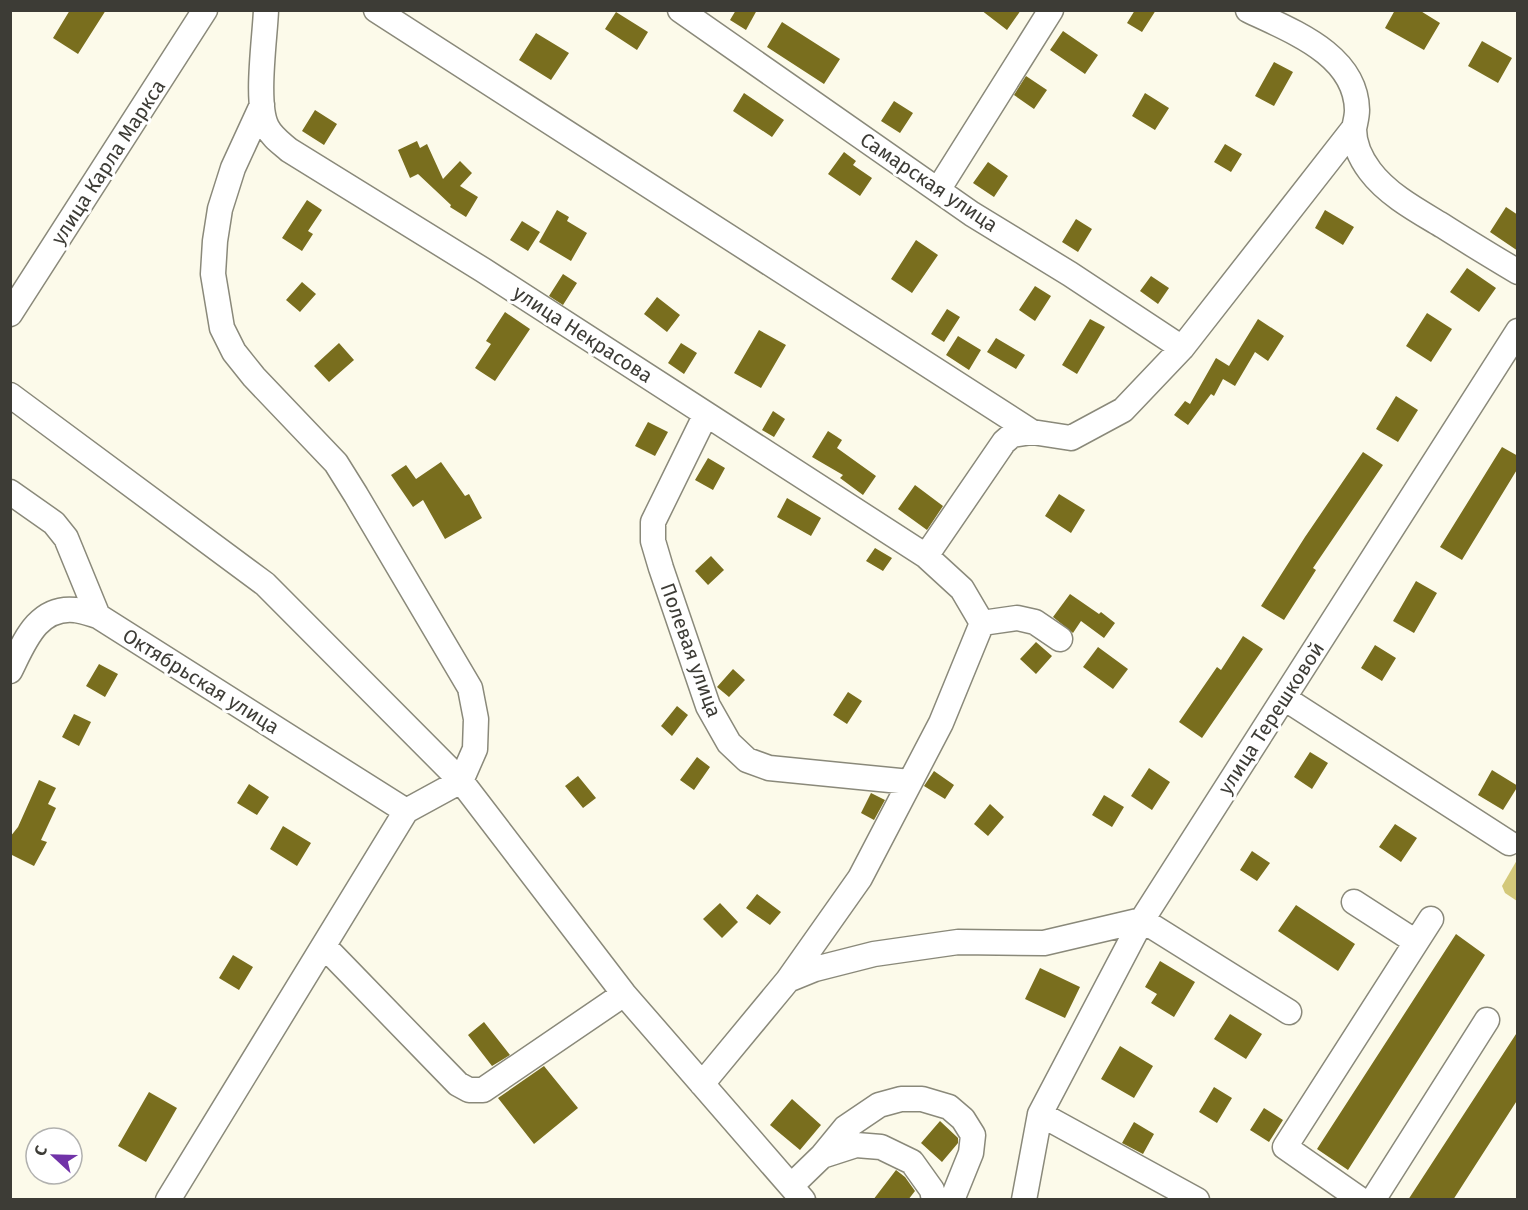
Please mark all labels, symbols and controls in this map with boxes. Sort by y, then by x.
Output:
street label: улица Карла Маркса [46,75,170,249]
street label: Самарская улица [856,127,1002,237]
street label: улица Некрасова [509,280,657,388]
street label: Полевая улица [656,579,726,721]
street label: Октябрьская улица [118,623,284,739]
street label: улица Терешковой [1213,637,1329,799]
north arrow [24,1126,84,1186]
text: С [30,1142,51,1158]

